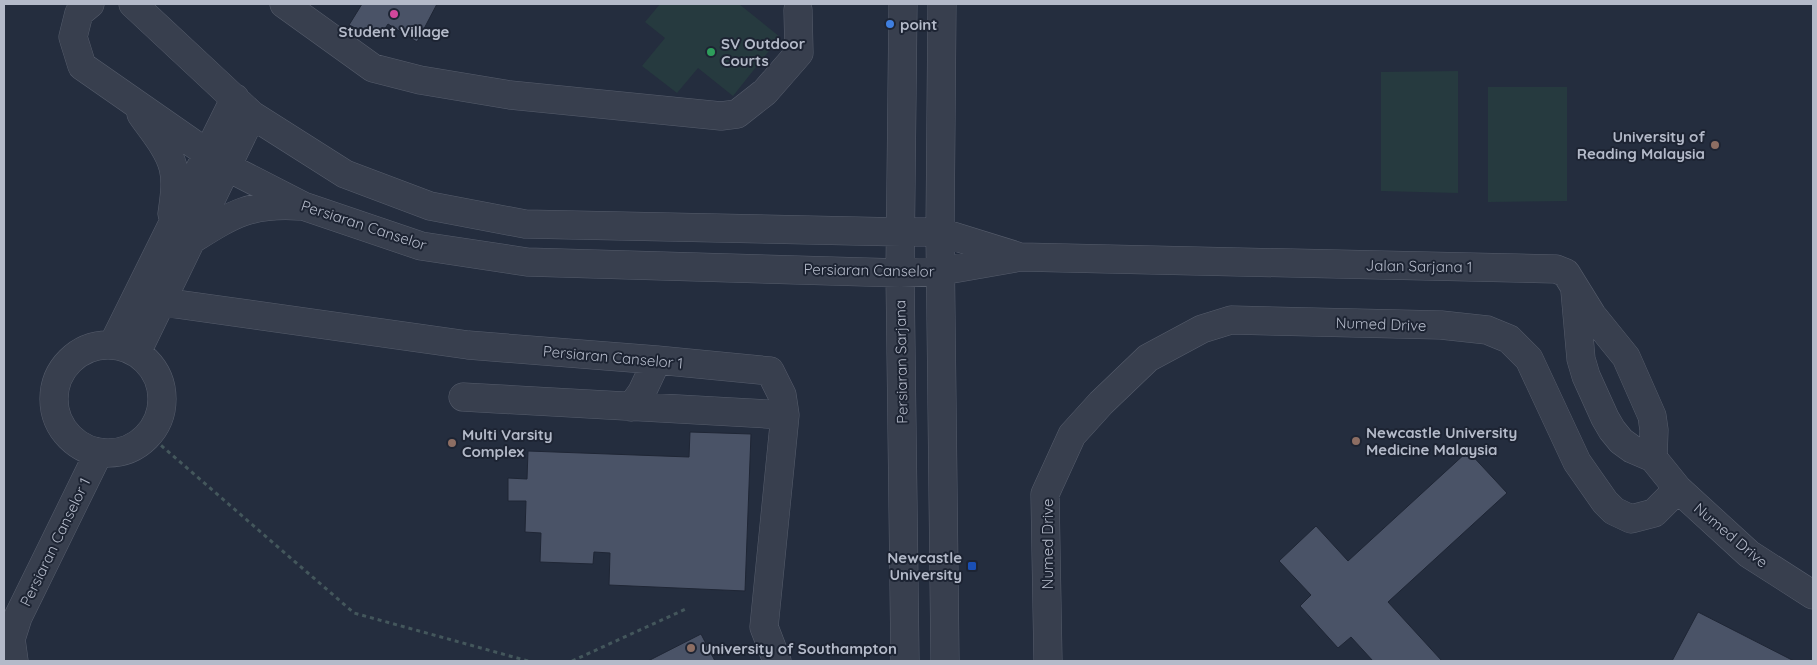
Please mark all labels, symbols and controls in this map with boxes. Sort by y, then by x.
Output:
marker: Student Village [388,8,400,20]
place label: point [900,15,937,34]
marker: point [884,18,896,30]
place label: Student Village [339,22,450,41]
place label: SV Outdoor Courts [721,34,806,70]
marker: SV Outdoor Courts [705,46,717,58]
place label: University of Reading Malaysia [1577,127,1705,163]
marker: University of Reading Malaysia [1709,139,1721,151]
street label: Persiaran Canselor [299,196,429,254]
street label: Jalan Sarjana 1 [1366,256,1472,276]
street label: Persiaran Canselor [803,259,935,281]
street label: Persiaran Sarjana [890,300,912,424]
street label: Numed Drive [1335,313,1427,335]
street label: Persiaran Canselor 1 [542,341,684,373]
place label: Newcastle University Medicine Malaysia [1366,423,1517,459]
place label: Multi Varsity Complex [462,425,553,461]
marker: Newcastle University Medicine Malaysia [1350,435,1362,447]
marker: Multi Varsity Complex [446,437,458,449]
street label: Persiaran Canselor 1 [16,475,94,609]
street label: Numed Drive [1038,499,1057,589]
street label: Numed Drive [1690,499,1772,571]
place label: Newcastle University [887,548,962,584]
marker: Newcastle University [966,560,978,572]
place label: University of Southampton [701,639,897,658]
marker: University of Southampton [685,642,697,654]

